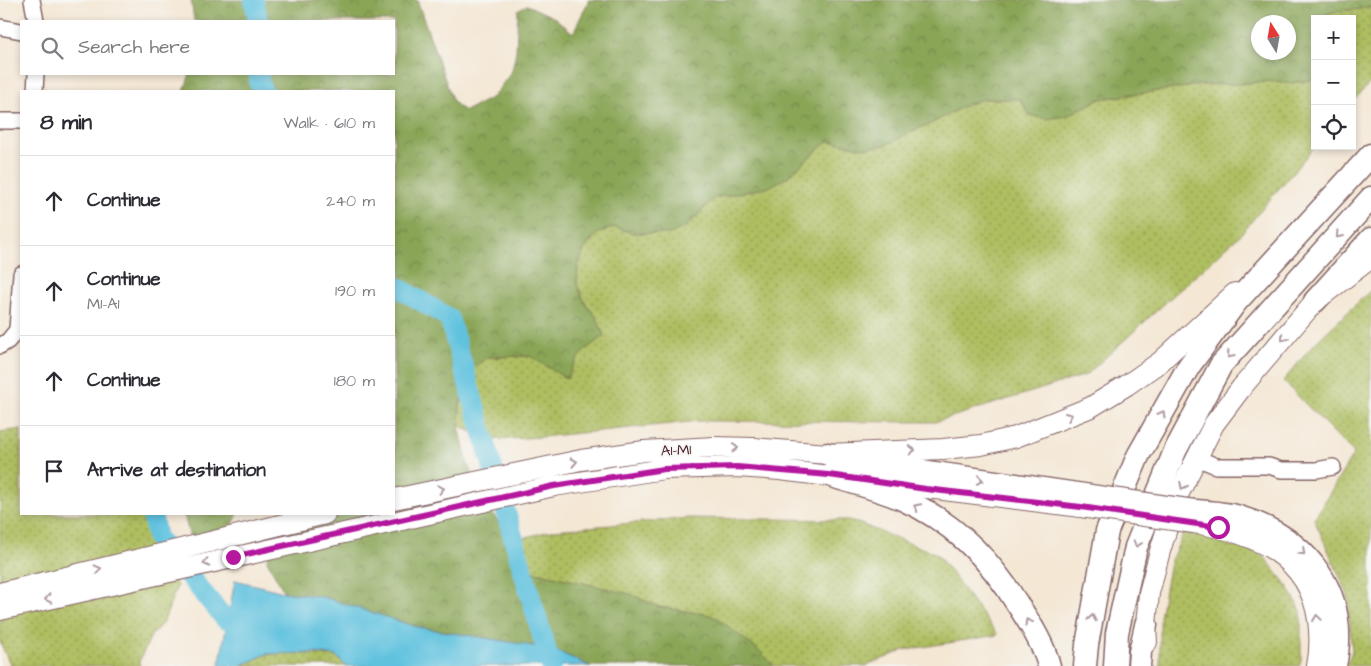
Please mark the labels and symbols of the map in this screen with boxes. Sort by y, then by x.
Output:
north arrow [1251,15,1296,60]
one-way arrow [1335,229,1344,238]
one-way arrow [1280,333,1289,342]
one-way arrow [1227,350,1236,359]
one-way arrow [1156,410,1166,419]
one-way arrow [1064,411,1073,422]
street label: A1-M1 [660,439,692,462]
one-way arrow [732,443,739,453]
one-way arrow [908,445,916,455]
one-way arrow [569,457,578,468]
one-way arrow [976,474,984,484]
one-way arrow [1179,481,1189,490]
one-way arrow [437,484,446,495]
one-way arrow [914,503,923,513]
route start [1207,516,1230,539]
one-way arrow [1133,540,1143,548]
route end [222,546,245,569]
one-way arrow [1297,546,1306,555]
one-way arrow [202,557,211,568]
one-way arrow [94,564,103,575]
one-way arrow [43,593,52,604]
one-way arrow [1086,613,1096,622]
one-way arrow [1313,613,1323,622]
one-way arrow [1025,618,1035,627]

